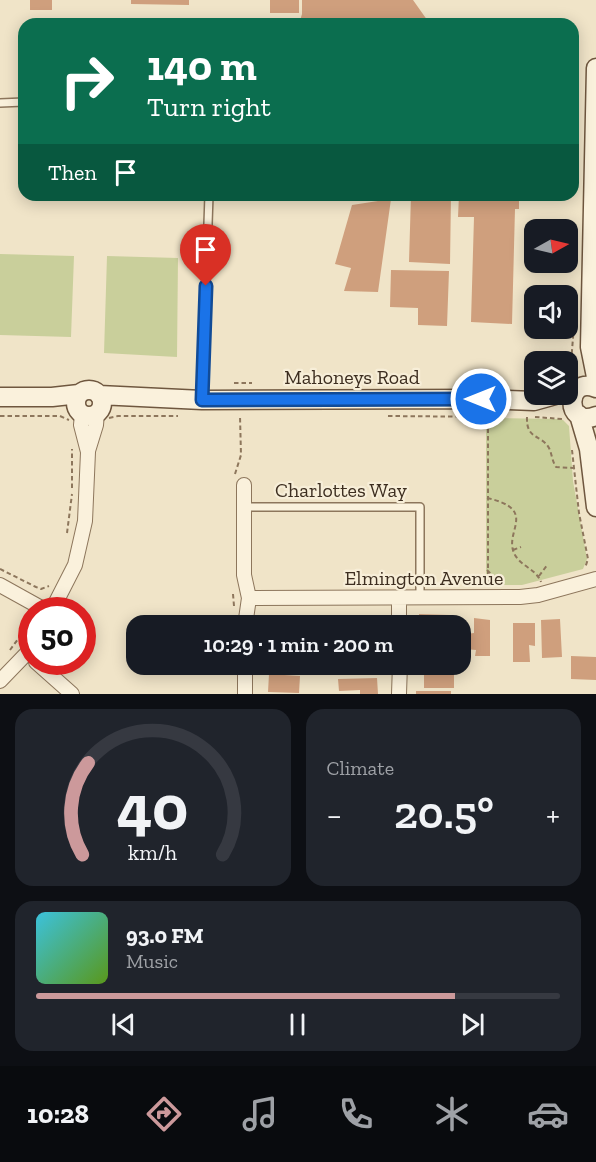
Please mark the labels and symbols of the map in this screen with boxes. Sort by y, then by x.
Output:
north arrow [524,219,578,273]
pin [180,224,231,286]
street label: Mahoneys Road [284,365,420,389]
position arrow [449,367,513,431]
street label: Charlottes Way [275,478,408,502]
street label: Elmington Avenue [345,566,503,590]
speed limit sign: 50 [18,597,96,675]

